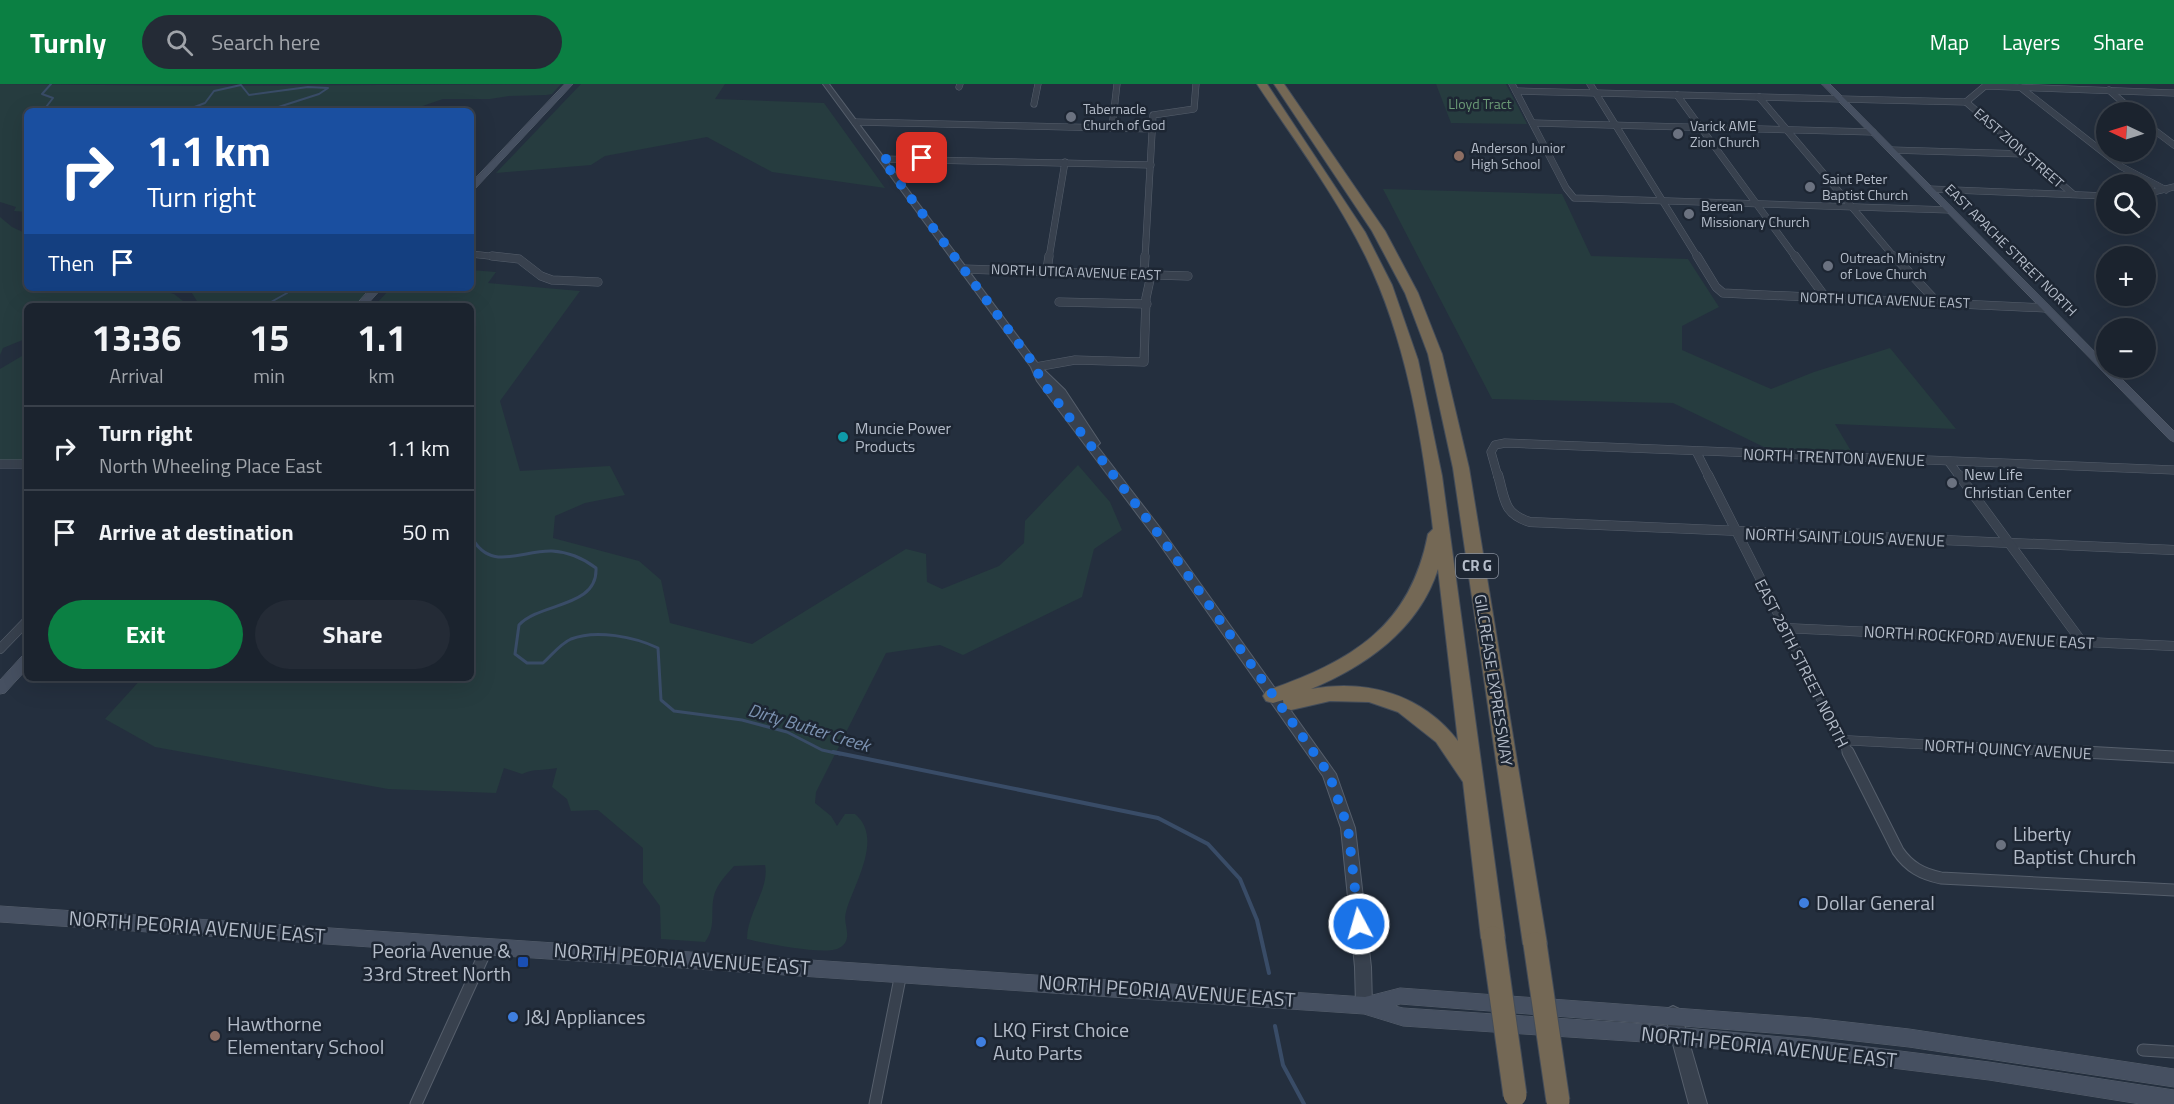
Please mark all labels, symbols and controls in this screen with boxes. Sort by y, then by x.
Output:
search box [142,15,562,69]
text: Turnly [30,21,106,64]
text: Search here [211,25,320,59]
icon: search [163,26,196,59]
text: Map [1930,26,1969,58]
text: Layers [2002,26,2060,58]
text: Share [2093,26,2144,58]
park label: Lloyd Tract [1448,93,1512,114]
place label: Tabernacle Church of God [1083,98,1166,135]
north arrow [2096,102,2156,162]
map controls [2096,102,2156,378]
street label: EAST ZION STREET [1970,103,2069,193]
marker: Tabernacle Church of God [1064,110,1078,124]
place label: Varick AME Zion Church [1690,115,1759,152]
text: 1.1 km [147,118,271,182]
marker: Varick AME Zion Church [1671,127,1685,141]
icon: right [48,132,126,210]
pin [896,132,947,183]
place label: Anderson Junior High School [1471,137,1565,174]
icon: arrive [905,141,938,174]
marker: Anderson Junior High School [1452,149,1466,163]
place label: Saint Peter Baptist Church [1822,168,1908,205]
button: search [2096,174,2156,234]
text: Turn right [147,176,256,217]
street label: EAST APACHE STREET NORTH [1940,179,2082,321]
marker: Saint Peter Baptist Church [1803,180,1817,194]
place label: Berean Missionary Church [1701,195,1809,232]
marker: Berean Missionary Church [1682,207,1696,221]
text: Then [48,246,94,280]
icon: arrive [106,246,139,279]
button: + [2096,246,2156,306]
place label: Outreach Ministry of Love Church [1840,247,1946,284]
street label: NORTH UTICA AVENUE EAST [991,258,1162,285]
marker: Outreach Ministry of Love Church [1821,259,1835,273]
street label: NORTH UTICA AVENUE EAST [1800,286,1971,313]
text: 13:36 [92,310,181,365]
text: 15 [249,310,289,365]
text: 1.1 [357,310,406,365]
button: − [2096,318,2156,378]
text: Arrival [109,360,164,391]
text: min [253,360,285,391]
text: km [368,360,395,391]
text: Turn right [99,416,193,450]
place label: Muncie Power Products [855,416,952,458]
marker: Muncie Power Products [836,430,850,444]
text: 1.1 km [387,431,450,465]
icon: right [48,432,81,465]
street label: NORTH TRENTON AVENUE [1743,442,1925,472]
text: North Wheeling Place East [99,450,322,481]
place label: New Life Christian Center [1964,462,2072,504]
marker: New Life Christian Center [1945,476,1959,490]
text: Arrive at destination [99,515,294,549]
text: 50 m [402,515,450,549]
icon: arrive [48,516,81,549]
street label: NORTH SAINT LOUIS AVENUE [1745,522,1946,552]
road number: CR G [1456,554,1498,578]
street label: EAST 28TH STREET NORTH [1749,575,1855,751]
street label: GILCREASE EXPRESSWAY [1469,592,1519,768]
button: Exit [48,600,243,669]
button: Share [255,600,450,669]
street label: NORTH ROCKFORD AVENUE EAST [1863,619,2095,655]
water label: Dirty Butter Creek [745,696,875,759]
street label: NORTH QUINCY AVENUE [1924,733,2092,765]
place label: Liberty Baptist Church [2013,818,2136,872]
marker: Liberty Baptist Church [1994,838,2008,852]
place label: Dollar General [1816,887,1935,918]
position arrow [1327,892,1391,956]
marker: Dollar General [1797,896,1811,910]
street label: NORTH PEORIA AVENUE EAST [68,902,327,951]
street label: NORTH PEORIA AVENUE EAST [553,934,812,983]
place label: Peoria Avenue & 33rd Street North [362,935,511,989]
marker: Peoria Avenue & 33rd Street North [516,955,530,969]
street label: NORTH PEORIA AVENUE EAST [1038,966,1297,1015]
place label: J&J Appliances [525,1001,645,1032]
place label: Hawthorne Elementary School [227,1008,384,1062]
marker: J&J Appliances [506,1010,520,1024]
place label: LKQ First Choice Auto Parts [993,1014,1129,1068]
street label: NORTH PEORIA AVENUE EAST [1640,1018,1899,1075]
marker: Hawthorne Elementary School [208,1029,222,1043]
marker: LKQ First Choice Auto Parts [974,1035,988,1049]

